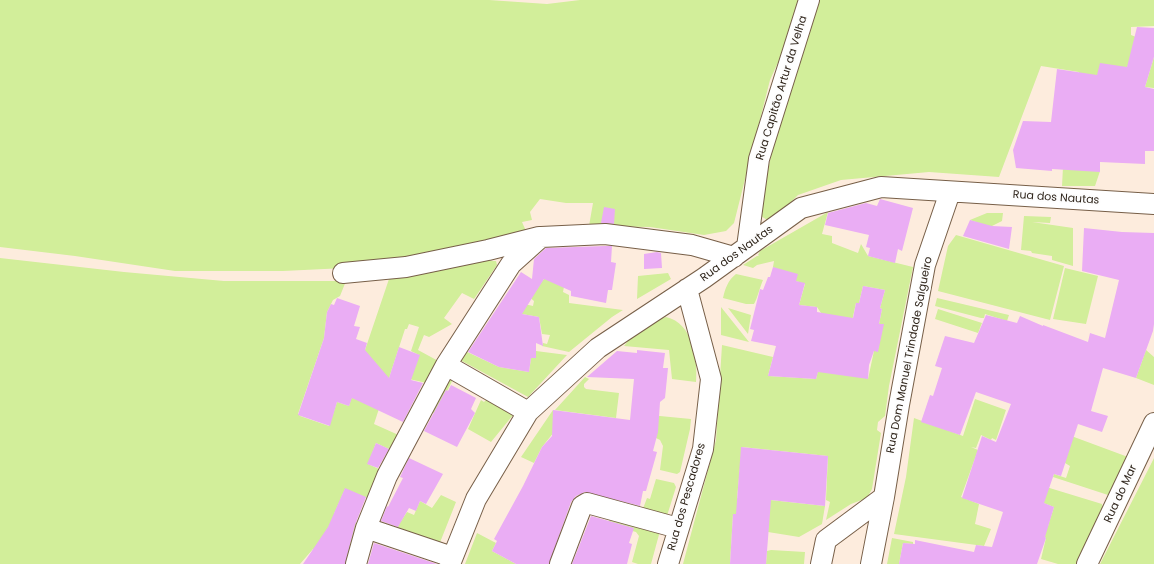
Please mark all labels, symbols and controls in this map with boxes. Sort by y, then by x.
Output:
street label: Rua Capitão Artur da Velha [754,14,810,162]
street label: Rua dos Nautas [1012,188,1100,208]
street label: Rua dos Nautas [698,223,776,285]
street label: Rua Dom Manuel Trindade Salgueiro [884,255,936,455]
street label: Rua dos Pescadores [665,442,709,552]
street label: Rua do Mar [1102,463,1140,525]

